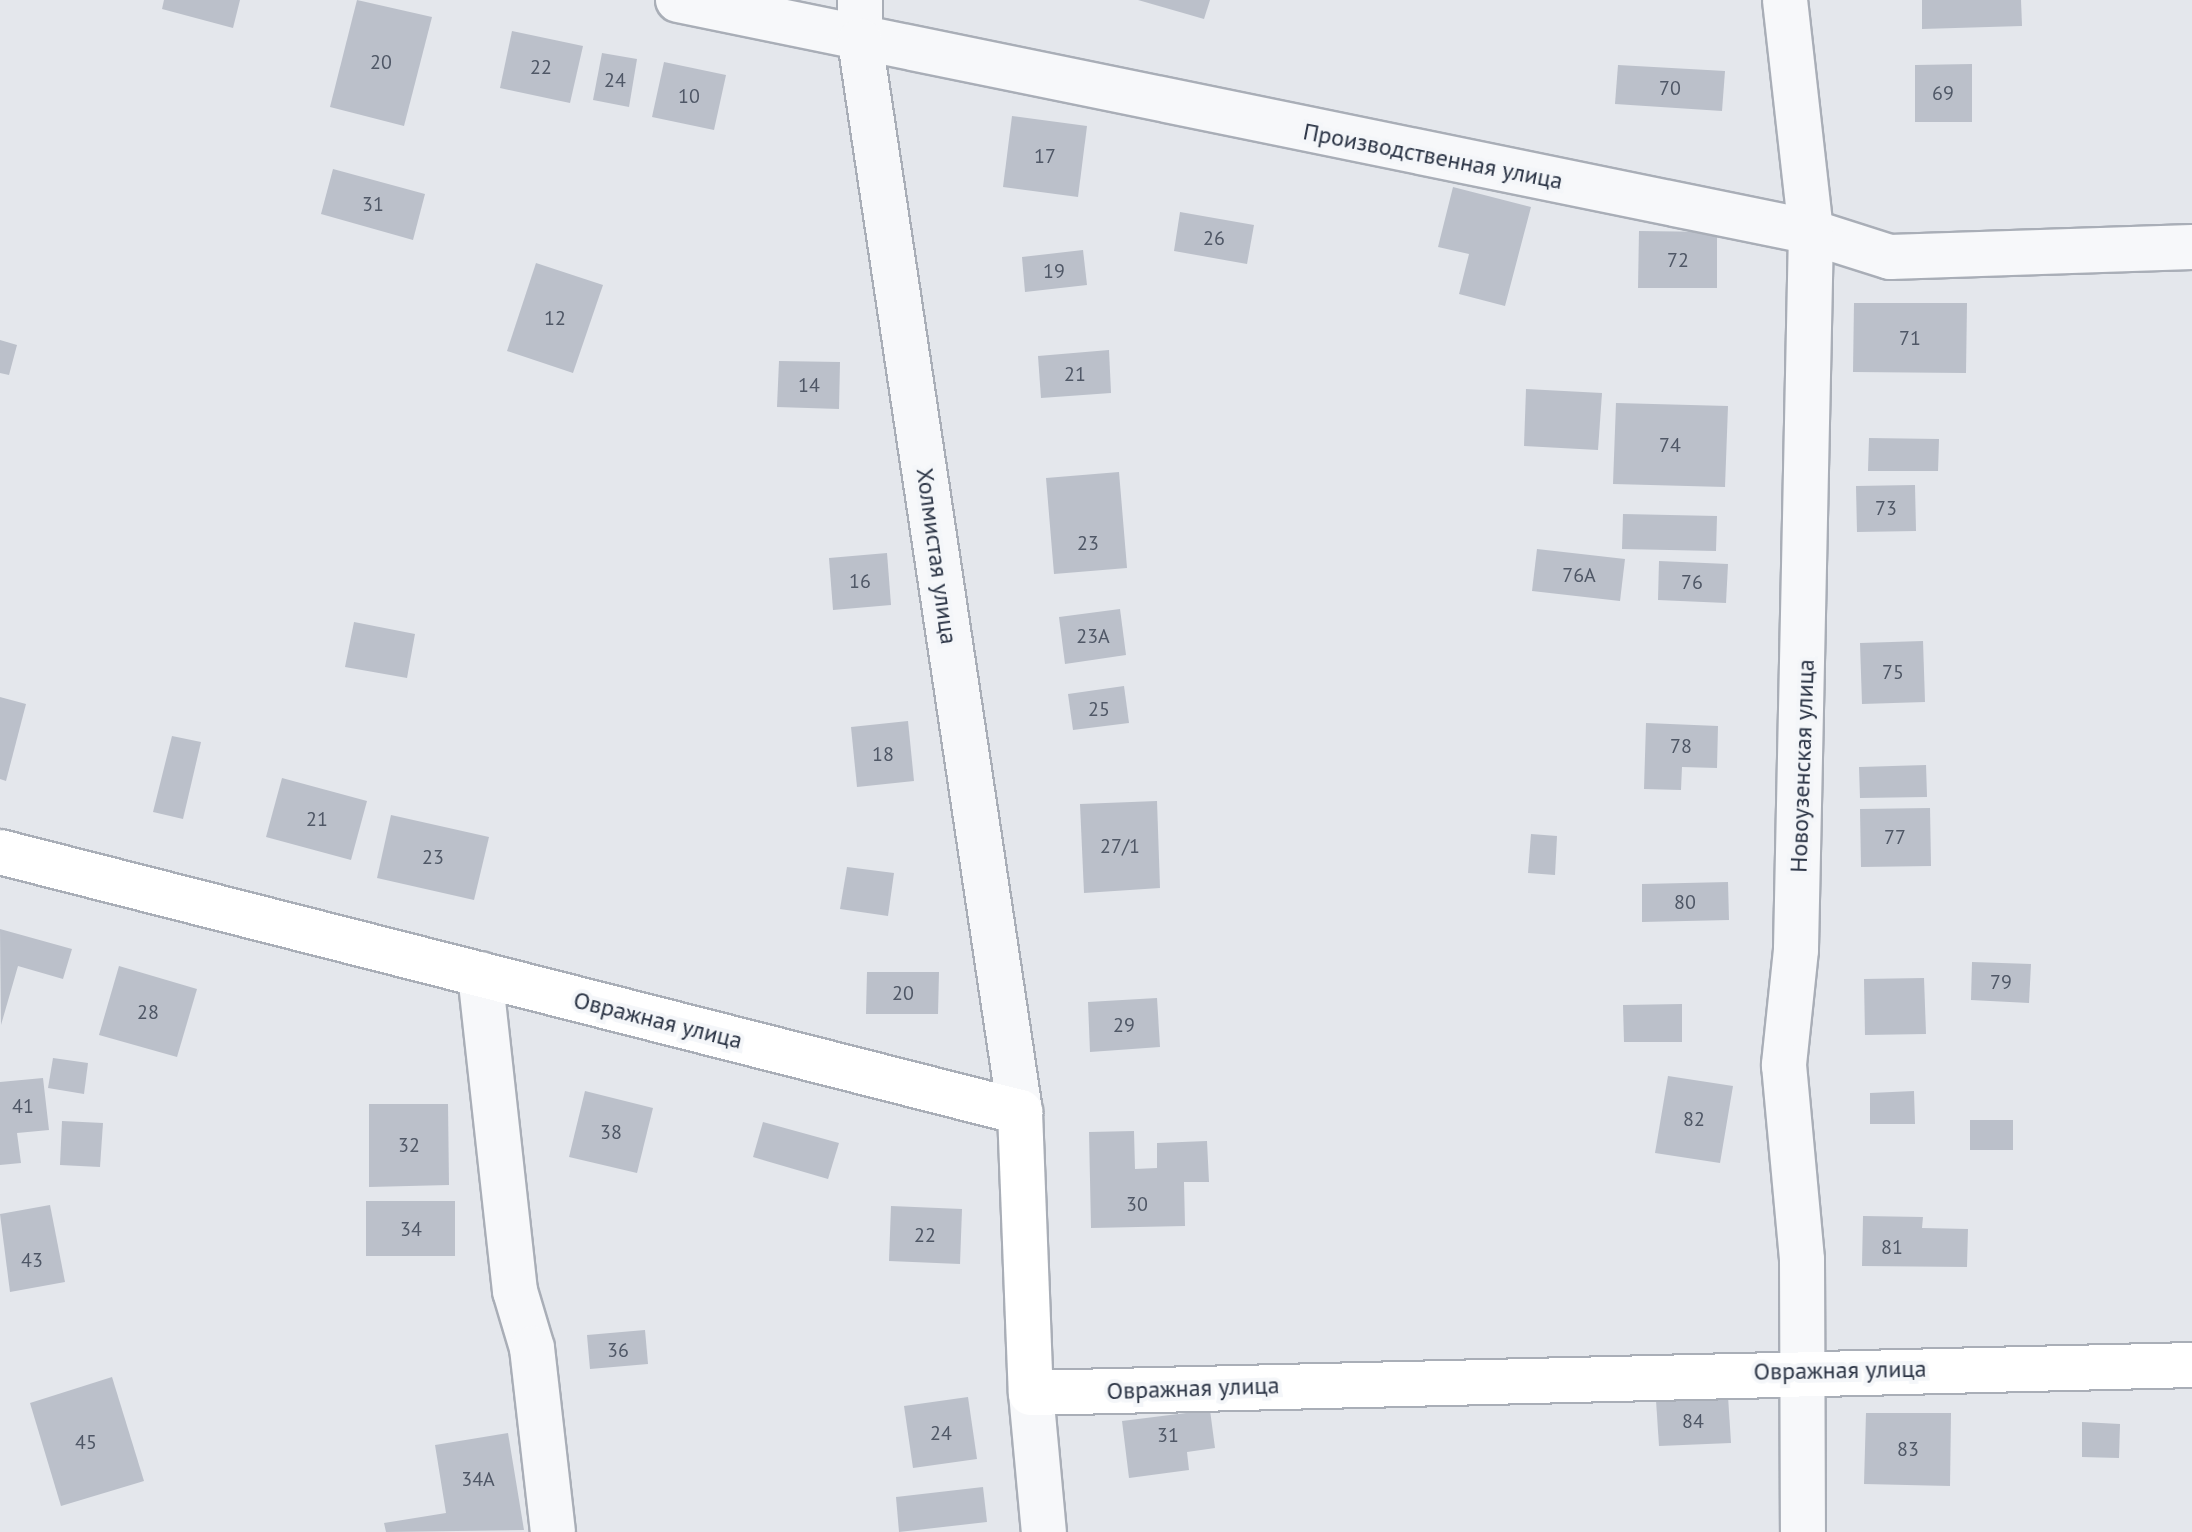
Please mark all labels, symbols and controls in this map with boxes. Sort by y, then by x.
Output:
house number: 20 [370,50,392,74]
house number: 22 [530,55,552,79]
house number: 24 [604,68,626,92]
house number: 70 [1659,76,1681,100]
house number: 69 [1932,81,1954,105]
house number: 10 [678,84,700,108]
street label: Производственная улица [1301,117,1565,195]
house number: 17 [1034,144,1056,168]
house number: 31 [362,192,384,216]
house number: 26 [1203,226,1225,250]
house number: 72 [1667,248,1689,272]
house number: 19 [1043,259,1065,283]
house number: 12 [544,306,566,330]
house number: 71 [1899,326,1921,350]
house number: 21 [1064,362,1086,386]
house number: 14 [798,373,820,397]
house number: 74 [1659,433,1681,457]
street label: Холмистая улица [910,466,964,646]
house number: 73 [1875,496,1897,520]
house number: 23 [1077,531,1099,555]
house number: 76А [1562,563,1596,587]
house number: 16 [849,569,871,593]
house number: 76 [1681,570,1703,594]
house number: 23А [1076,624,1110,648]
street label: Новоузенская улица [1784,659,1820,873]
house number: 75 [1882,660,1904,684]
house number: 25 [1088,697,1110,721]
house number: 78 [1670,734,1692,758]
house number: 18 [872,742,894,766]
house number: 21 [306,807,328,831]
house number: 77 [1884,825,1906,849]
house number: 27/1 [1100,834,1140,858]
house number: 23 [422,845,444,869]
house number: 80 [1674,890,1696,914]
house number: 79 [1990,970,2012,994]
house number: 20 [892,981,914,1005]
street label: Овражная улица [571,985,745,1055]
house number: 28 [137,1000,159,1024]
house number: 29 [1113,1013,1135,1037]
house number: 41 [12,1094,34,1118]
house number: 82 [1683,1107,1705,1131]
house number: 38 [600,1120,622,1144]
house number: 32 [398,1133,420,1157]
house number: 30 [1126,1192,1148,1216]
house number: 34 [400,1217,422,1241]
house number: 22 [914,1223,936,1247]
house number: 81 [1881,1235,1903,1259]
house number: 43 [21,1248,43,1272]
house number: 36 [607,1338,629,1362]
street label: Овражная улица [1753,1354,1927,1386]
street label: Овражная улица [1106,1371,1280,1405]
house number: 84 [1682,1409,1704,1433]
house number: 24 [930,1421,952,1445]
house number: 31 [1157,1423,1179,1447]
house number: 45 [75,1430,97,1454]
house number: 83 [1897,1437,1919,1461]
house number: 34А [461,1467,495,1491]

